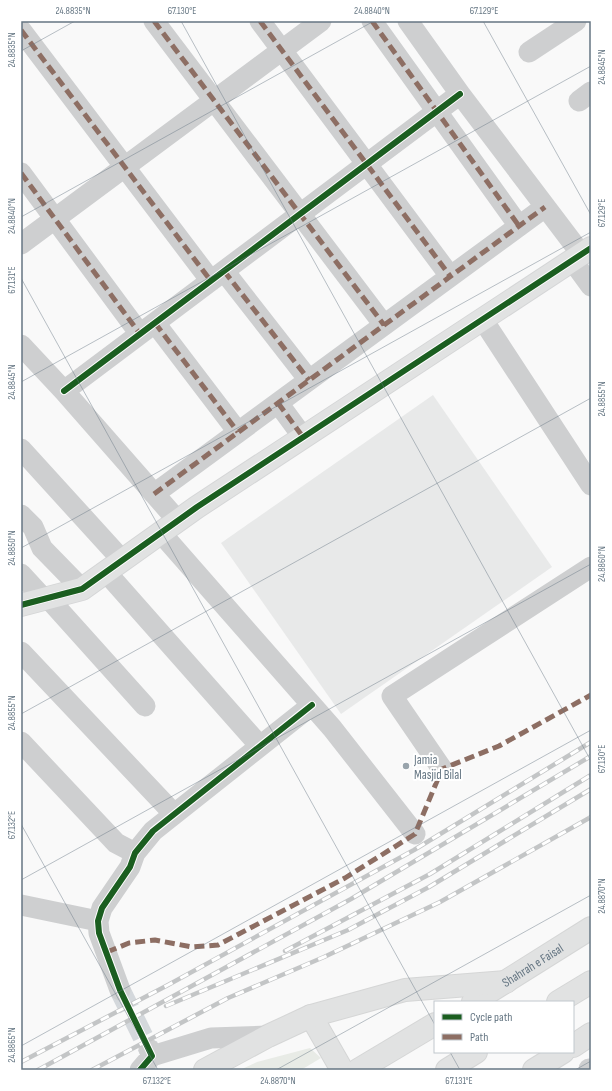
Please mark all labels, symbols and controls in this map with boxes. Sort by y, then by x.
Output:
text: 24.8835°N [55,5,91,17]
text: 67.130°E [168,5,196,17]
text: 24.8840°N [354,5,390,17]
text: 67.129°E [470,5,498,17]
text: 24.8835°N [6,32,18,68]
text: 24.8845°N [596,49,608,85]
text: 24.8840°N [6,198,18,234]
text: 67.129°E [596,199,608,227]
text: 67.131°E [6,266,18,294]
text: 24.8845°N [6,364,18,400]
text: 24.8855°N [596,382,608,416]
text: 24.8850°N [6,530,18,566]
text: 24.8860°N [596,546,608,582]
text: 24.8855°N [6,696,18,730]
text: 67.130°E [596,745,608,773]
place label: Jamia Masjid Bilal [413,752,462,783]
marker: Jamia Masjid Bilal [401,761,411,771]
text: 67.132°E [6,811,18,839]
text: 24.8870°N [596,878,608,914]
street label: Shahrah e Faisal [499,940,567,991]
legend [434,1001,574,1053]
text: Cycle path [470,1010,512,1025]
text: 24.8865°N [6,1027,18,1063]
text: Path [470,1030,488,1045]
text: 67.132°E [143,1075,171,1087]
text: 24.8870°N [260,1075,296,1087]
text: 67.131°E [445,1075,473,1087]

